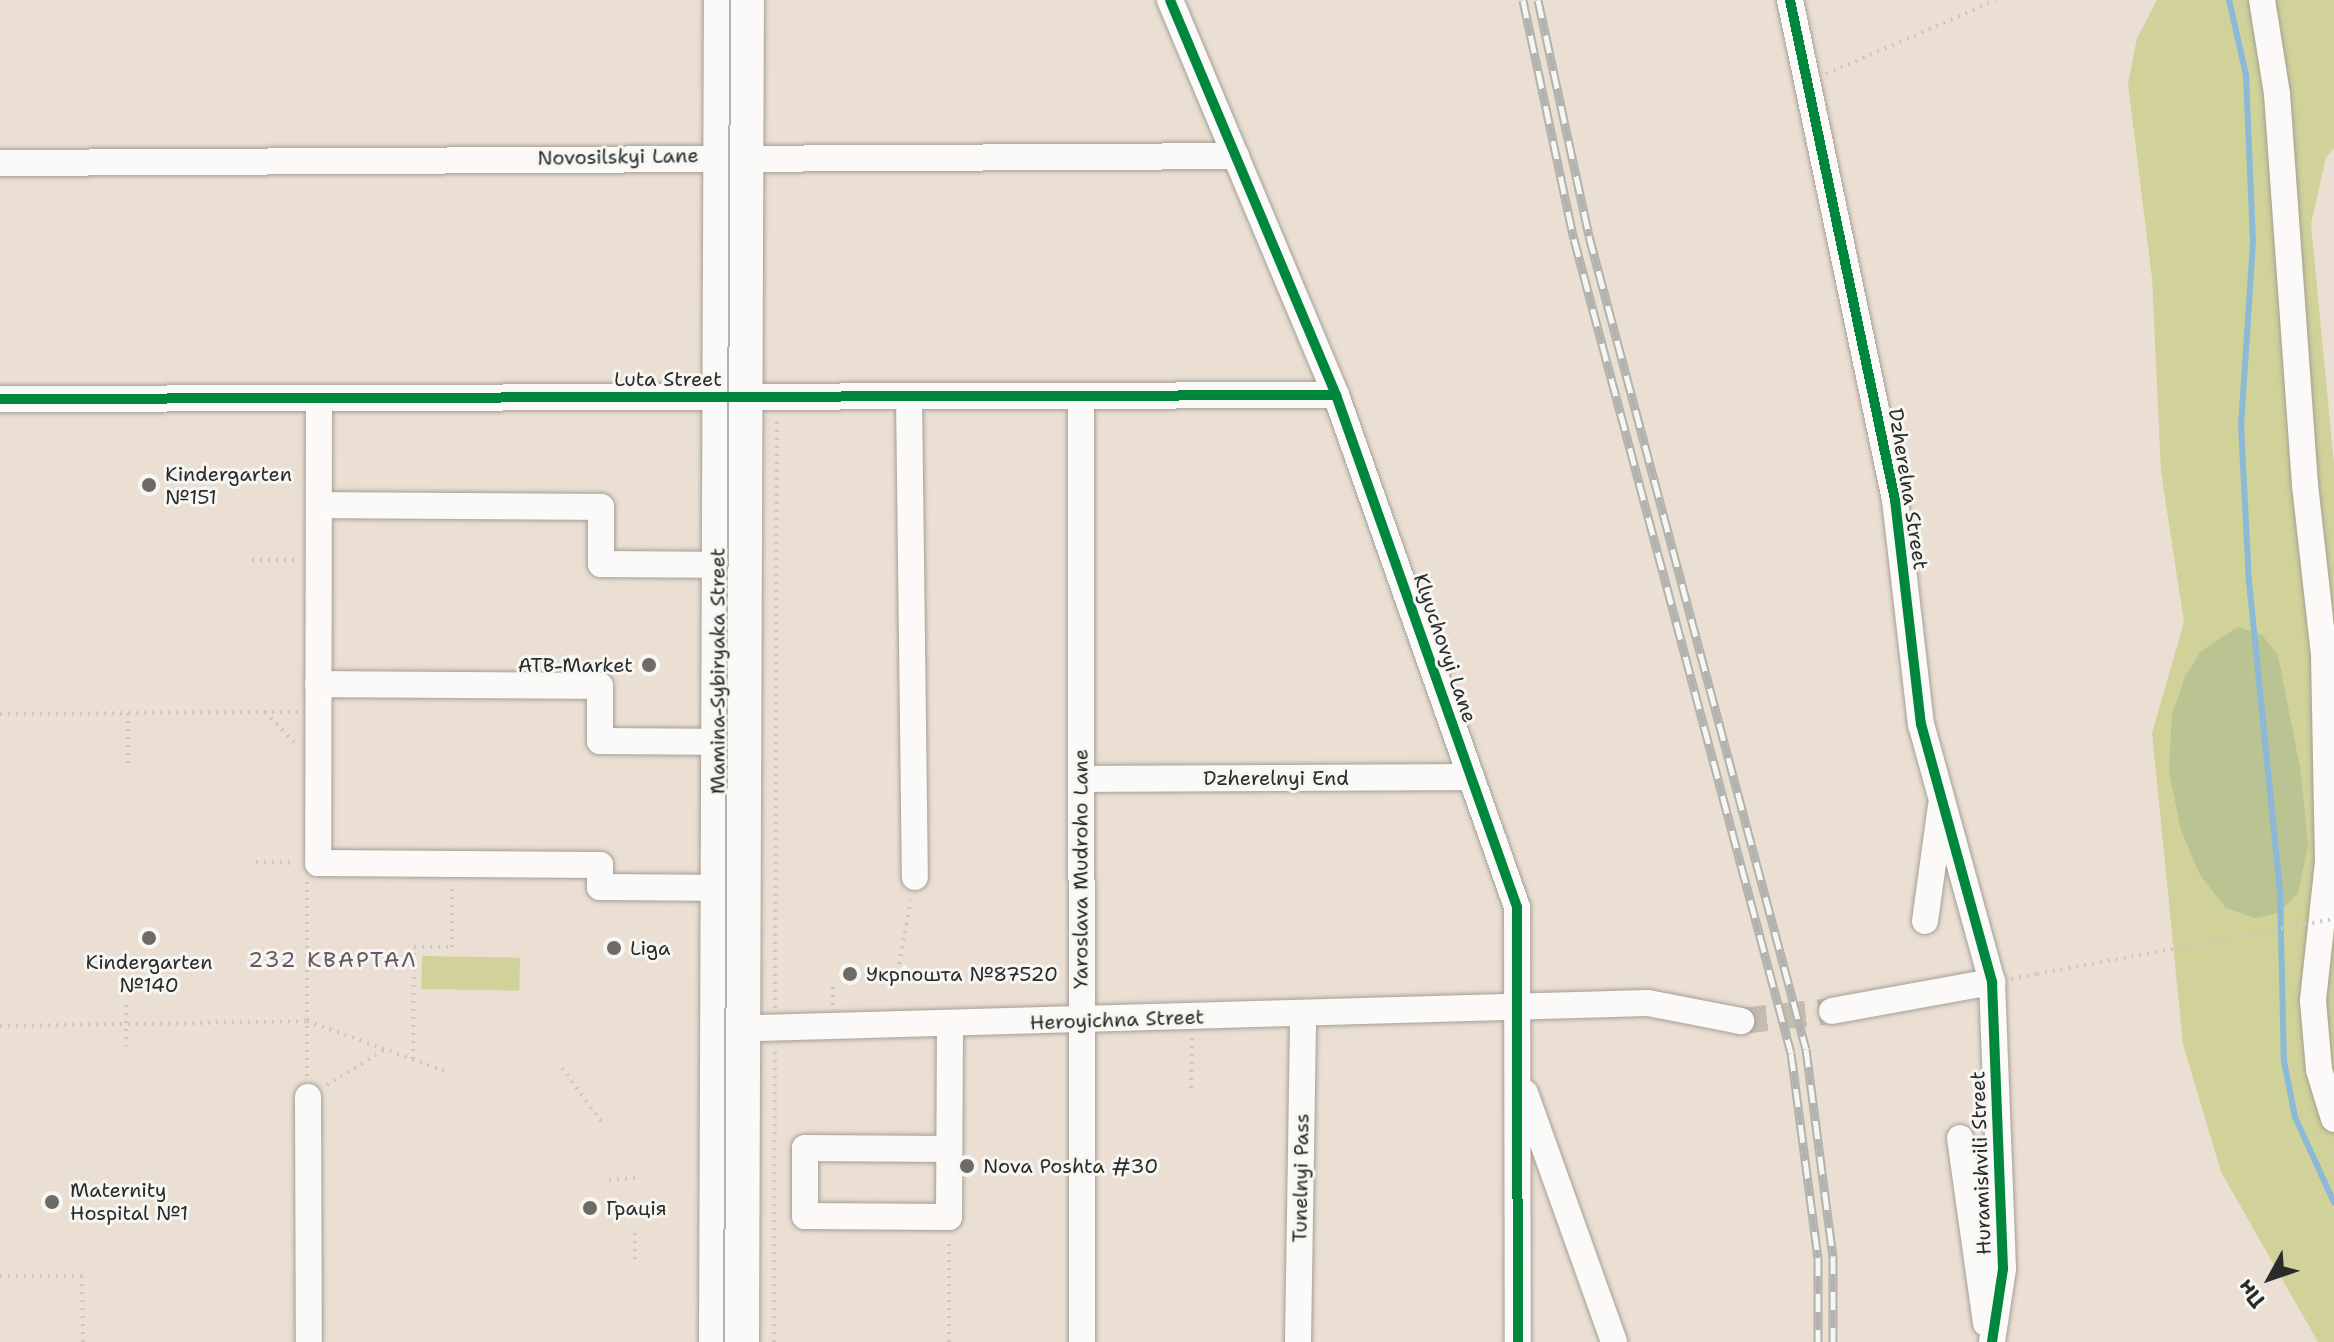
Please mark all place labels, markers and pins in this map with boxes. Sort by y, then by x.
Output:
place label: Kindergarten №151 [165,462,292,509]
marker: Kindergarten №151 [140,476,158,494]
place label: ATB-Market [518,653,633,677]
marker: ATB-Market [640,656,658,674]
marker: Kindergarten №140 [140,929,158,947]
place label: Liga [630,936,670,960]
marker: Liga [605,939,623,957]
place label: Kindergarten №140 [86,950,212,997]
place label: Укрпошта №87520 [866,962,1058,986]
marker: Укрпошта №87520 [841,965,859,983]
place label: Nova Poshta #30 [983,1154,1158,1178]
marker: Nova Poshta #30 [958,1157,976,1175]
place label: Maternity Hospital №1 [70,1178,188,1225]
marker: Maternity Hospital №1 [41,1191,63,1213]
place label: Грація [606,1196,667,1220]
marker: Грація [581,1199,599,1217]

